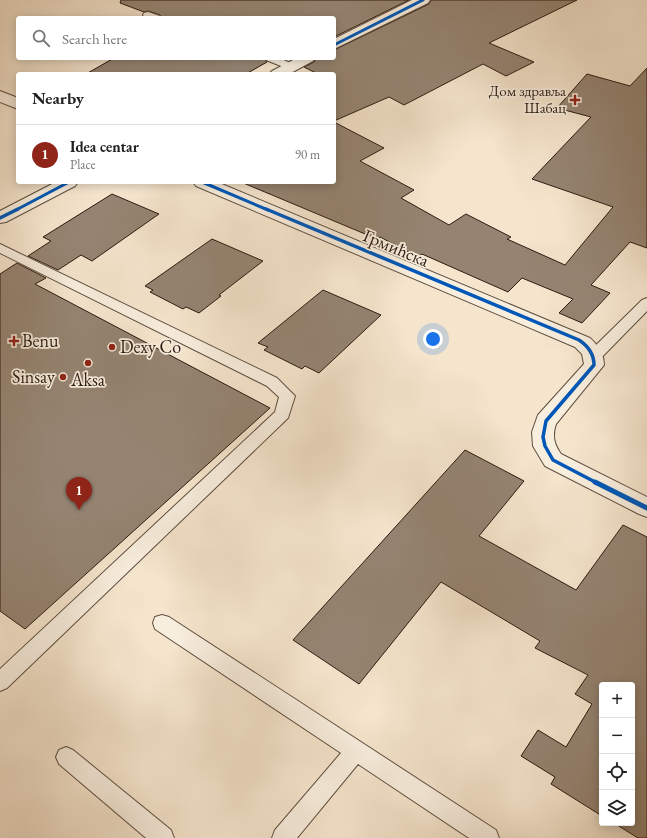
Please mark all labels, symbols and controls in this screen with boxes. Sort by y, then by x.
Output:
search box [16,16,336,60]
icon: search [30,27,52,49]
text: Search here [62,29,127,48]
place label: Дом здравља Шабац [489,81,566,117]
text: Nearby [32,87,84,109]
marker: Дом здравља Шабац [569,94,581,106]
text: Idea centar [70,137,139,156]
text: 1 [42,146,48,163]
text: 90 m [295,146,320,163]
text: Place [70,156,96,173]
street label: Грмићска [360,223,433,272]
place label: Benu [22,329,59,352]
your location [423,329,443,349]
place label: Dexy Co [120,335,181,358]
marker: Benu [9,336,19,346]
marker: Dexy Co [107,342,117,352]
marker: Aksa [83,358,93,368]
place label: Sinsay [12,365,55,388]
place label: Aksa [70,368,106,391]
marker: Sinsay [58,372,68,382]
pin: 1 [66,477,92,510]
map controls [599,682,635,826]
button: + [599,682,635,718]
button: − [599,718,635,754]
button: locate [599,754,635,790]
button: layers [599,790,635,826]

